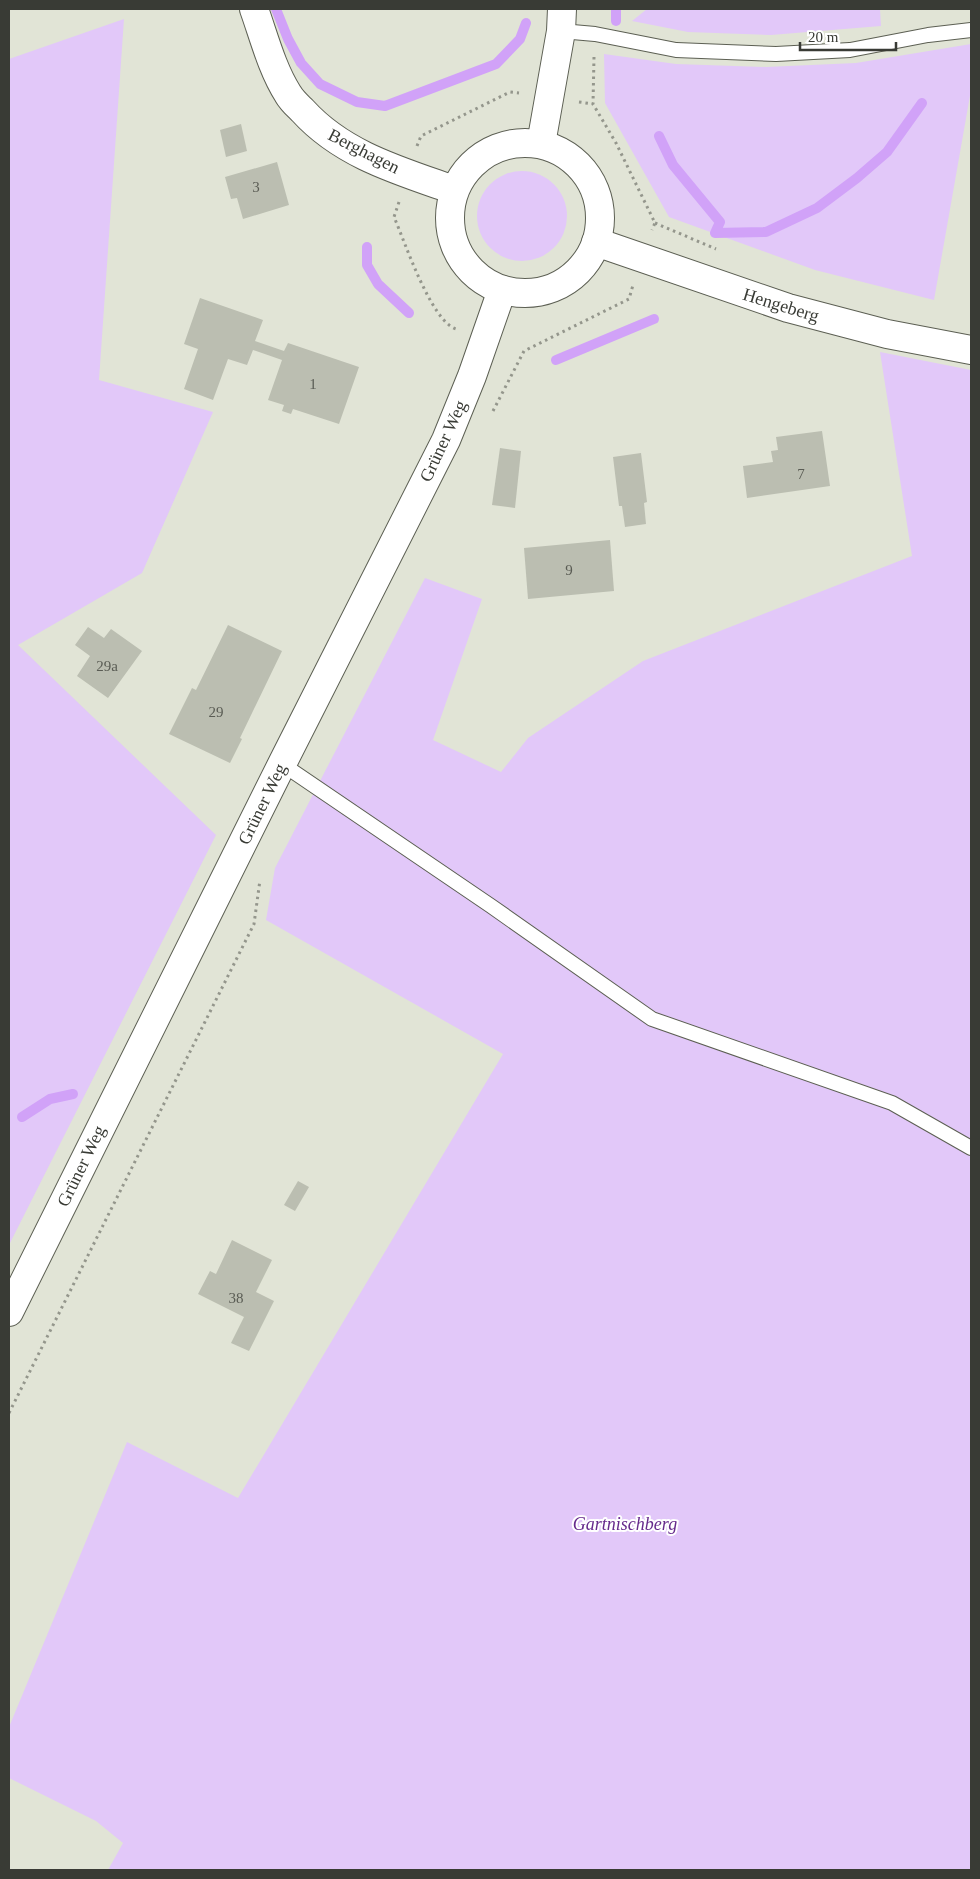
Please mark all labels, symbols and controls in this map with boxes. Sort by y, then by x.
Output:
scale bar [800,20,896,52]
text: 20 m [808,29,839,45]
street label: Berghagen [325,124,403,178]
house number: 3 [252,179,260,195]
street label: Hengeberg [740,284,822,326]
house number: 1 [309,376,317,392]
street label: Grüner Weg [415,397,471,485]
house number: 7 [797,466,805,482]
house number: 9 [565,562,573,578]
house number: 29a [96,658,118,674]
house number: 29 [209,704,224,720]
street label: Grüner Weg [234,760,290,848]
street label: Grüner Weg [53,1122,109,1210]
house number: 38 [229,1290,244,1306]
park label: Gartnischberg [573,1514,677,1534]

